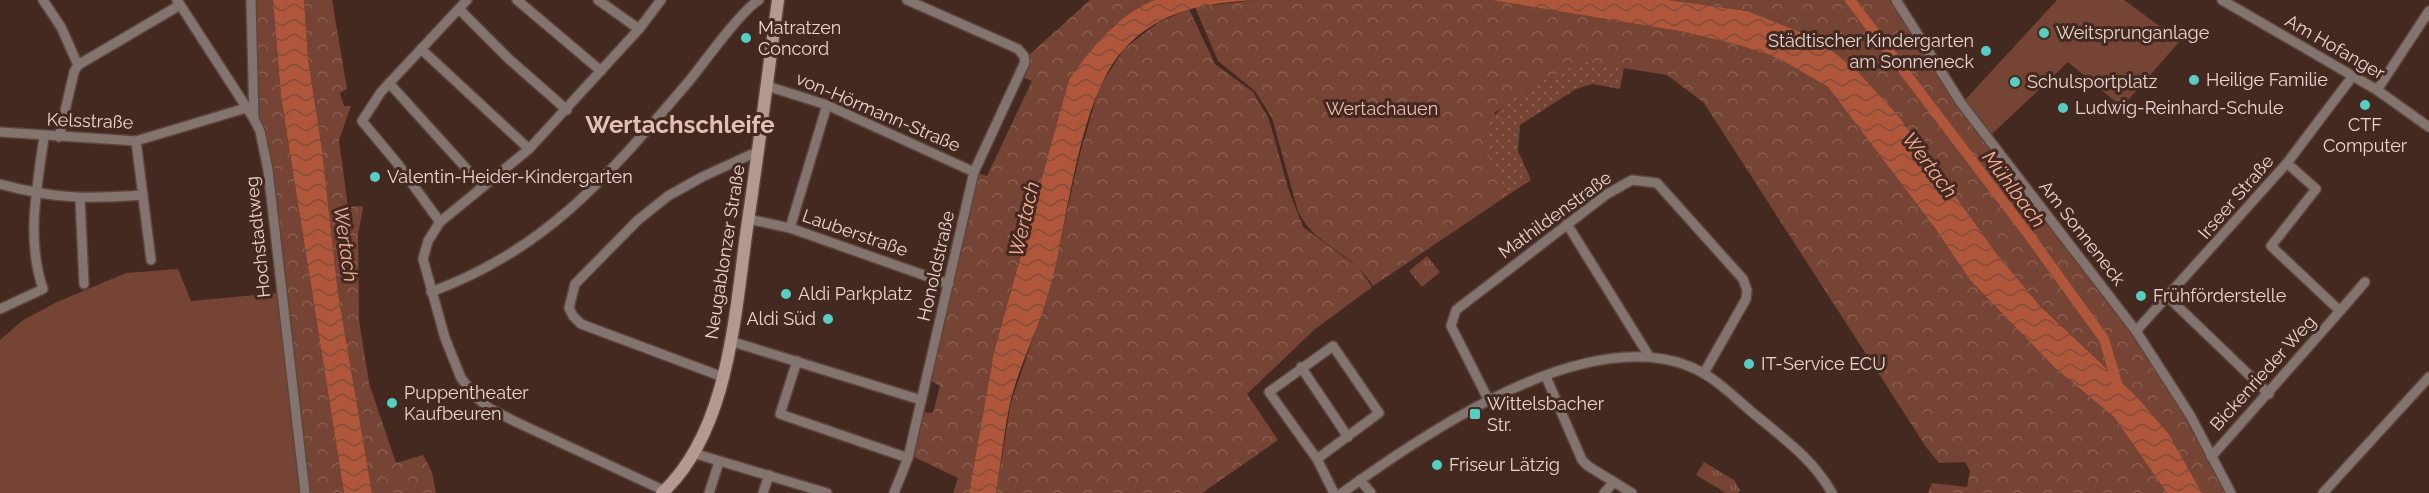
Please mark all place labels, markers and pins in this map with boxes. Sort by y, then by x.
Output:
place label: Matratzen Concord [758,17,841,59]
place label: Weitsprunganlage [2056,22,2210,43]
marker: Weitsprunganlage [2037,26,2051,40]
place label: Städtischer Kindergarten am Sonneneck [1768,30,1974,72]
marker: Matratzen Concord [739,31,753,45]
marker: Städtischer Kindergarten am Sonneneck [1979,44,1993,58]
place label: Heilige Familie [2206,69,2328,90]
place label: Schulsportplatz [2027,71,2158,92]
marker: Heilige Familie [2187,73,2201,87]
marker: Schulsportplatz [2008,75,2022,89]
place label: Ludwig-Reinhard-Schule [2075,97,2284,118]
marker: CTF Computer [2358,98,2372,112]
marker: Ludwig-Reinhard-Schule [2056,101,2070,115]
place label: CTF Computer [2323,114,2408,156]
place label: Valentin-Heider-Kindergarten [387,166,633,187]
marker: Valentin-Heider-Kindergarten [368,170,382,184]
place label: Aldi Parkplatz [798,283,912,304]
place label: Frühförderstelle [2153,285,2287,306]
marker: Aldi Parkplatz [779,287,793,301]
marker: Frühförderstelle [2134,289,2148,303]
place label: Aldi Süd [746,308,816,329]
marker: Aldi Süd [821,312,835,326]
place label: IT-Service ECU [1761,353,1886,374]
marker: IT-Service ECU [1742,357,1756,371]
place label: Puppentheater Kaufbeuren [404,382,529,424]
place label: Wittelsbacher Str. [1487,393,1605,435]
marker: Puppentheater Kaufbeuren [385,396,399,410]
marker: Wittelsbacher Str. [1468,407,1482,421]
place label: Friseur Lätzig [1449,454,1560,475]
marker: Friseur Lätzig [1430,458,1444,472]

